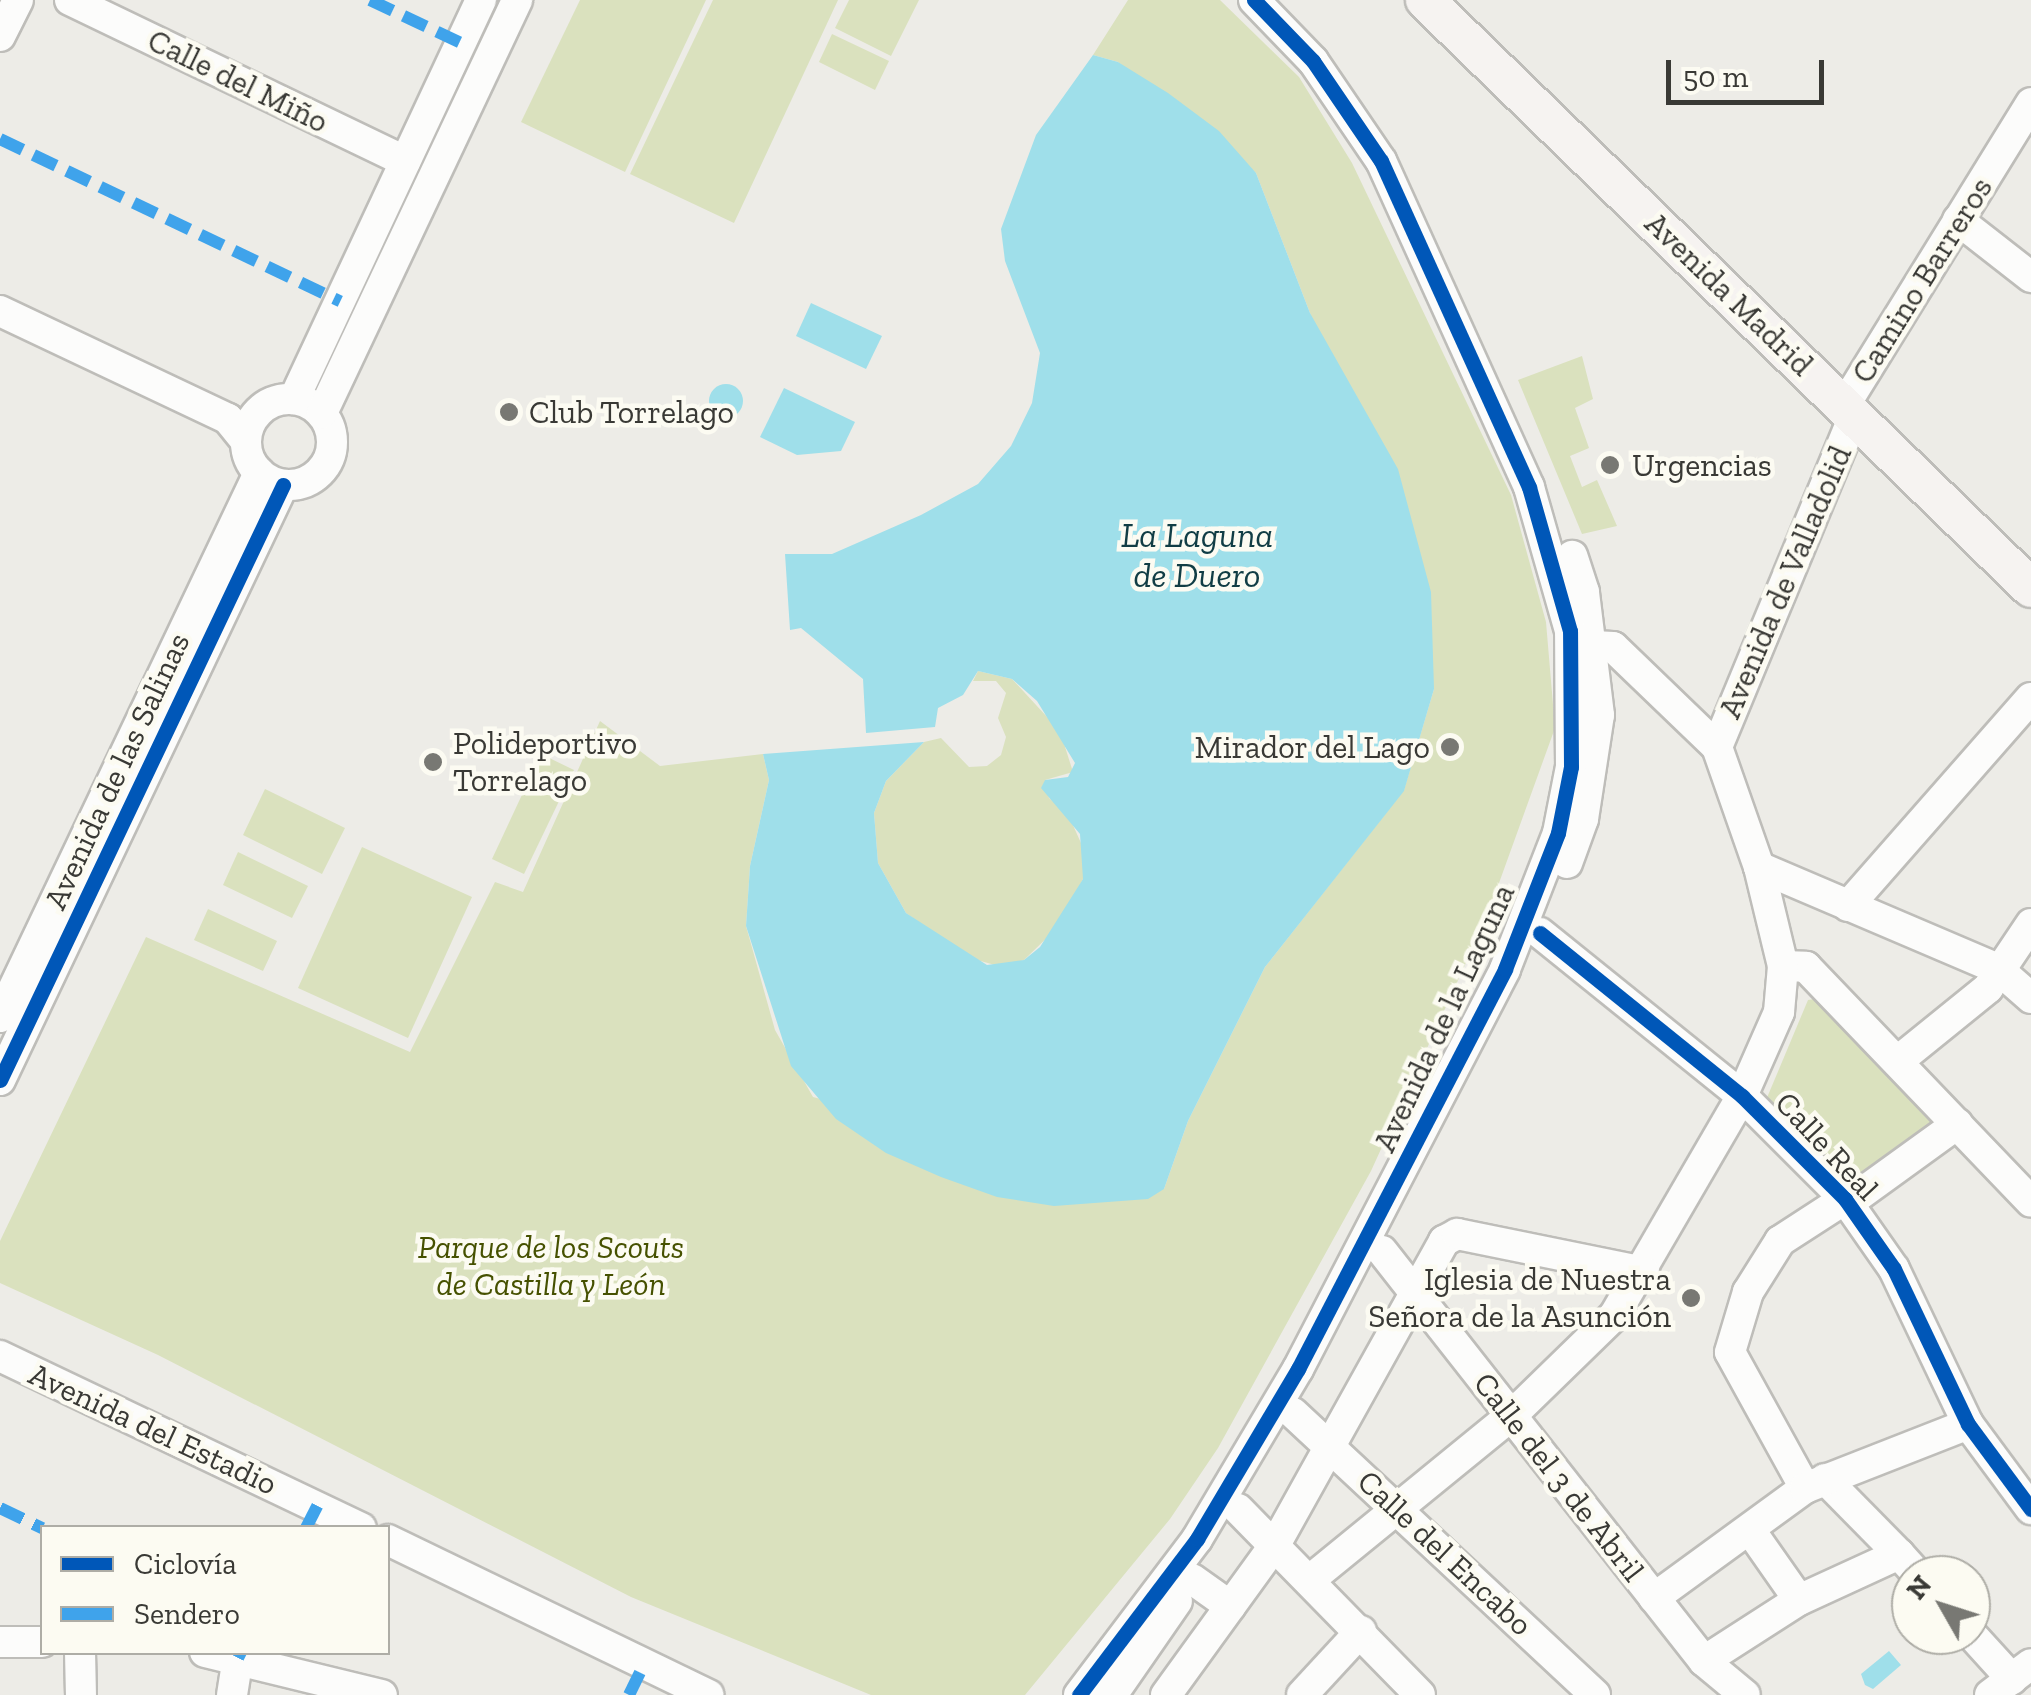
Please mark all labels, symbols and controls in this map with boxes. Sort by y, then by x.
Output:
street label: Calle del Miño [142,21,334,141]
scale bar [1671,40,1828,102]
text: 50 m [1683,59,1748,95]
street label: Camino Barreros [1843,170,2001,390]
street label: Avenida Madrid [1637,204,1821,384]
place label: Club Torrelago [529,393,735,431]
marker: Club Torrelago [498,401,520,423]
street label: Avenida de Valladolid [1710,440,1860,724]
place label: Urgencias [1632,446,1772,484]
marker: Urgencias [1597,452,1623,478]
water label: La Laguna de Duero [1121,514,1273,596]
street label: Avenida de las Salinas [36,627,198,915]
place label: Polideportivo Torrelago [453,725,637,800]
place label: Mirador del Lago [1194,728,1430,766]
marker: Mirador del Lago [1439,736,1461,758]
marker: Polideportivo Torrelago [422,751,444,773]
street label: Avenida de la Laguna [1365,878,1523,1158]
street label: Calle Real [1767,1084,1887,1208]
park label: Parque de los Scouts de Castilla y León [418,1229,684,1304]
place label: Iglesia de Nuestra Señora de la Asunción [1367,1261,1671,1336]
marker: Iglesia de Nuestra Señora de la Asunción [1680,1287,1702,1309]
street label: Avenida del Estadio [23,1355,283,1503]
street label: Calle del 3 de Abril [1465,1365,1653,1589]
street label: Calle del Encabo [1350,1462,1540,1644]
legend [40,1525,390,1655]
text: Ciclovía [134,1546,237,1582]
north arrow [1891,1555,1991,1655]
text: N [1899,1568,1938,1606]
text: Sendero [134,1596,240,1632]

